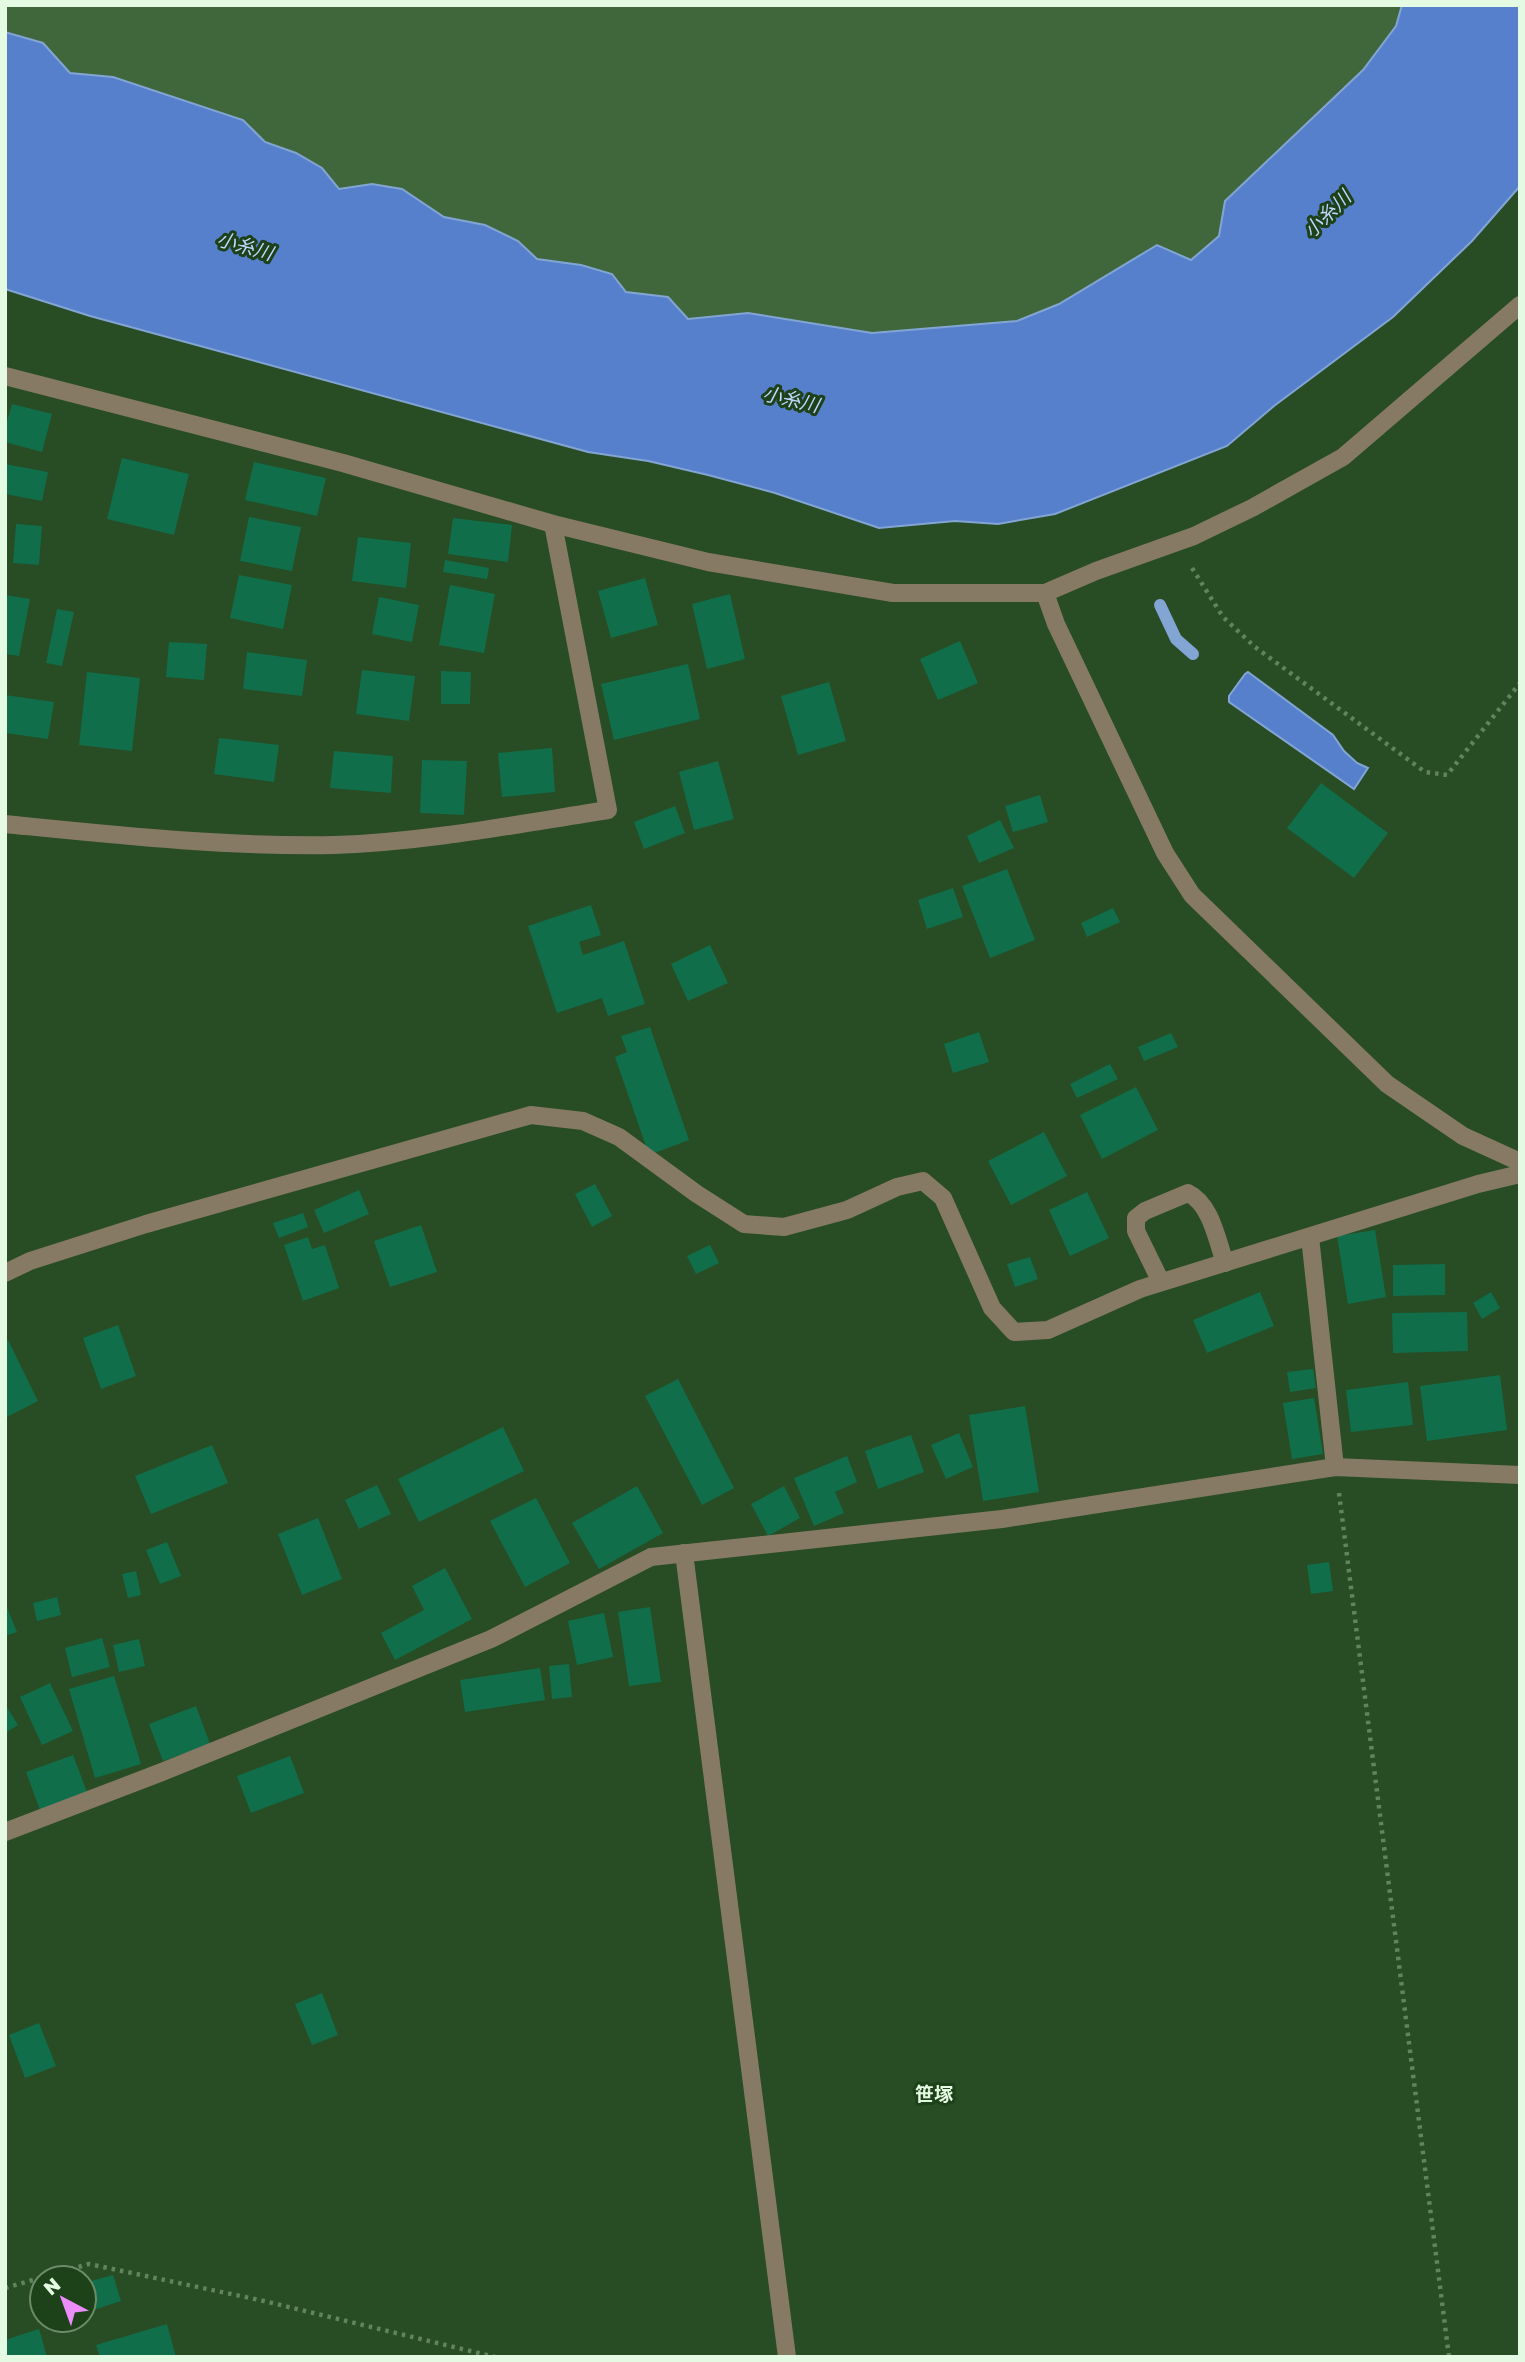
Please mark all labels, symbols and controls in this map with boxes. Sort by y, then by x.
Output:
water label: 小糸川 [1298,184,1356,242]
water label: 小糸川 [215,227,278,265]
water label: 小糸川 [761,381,823,417]
district label: 笹塚 [915,2082,953,2105]
north arrow [28,2264,98,2334]
text: N [39,2272,65,2299]

